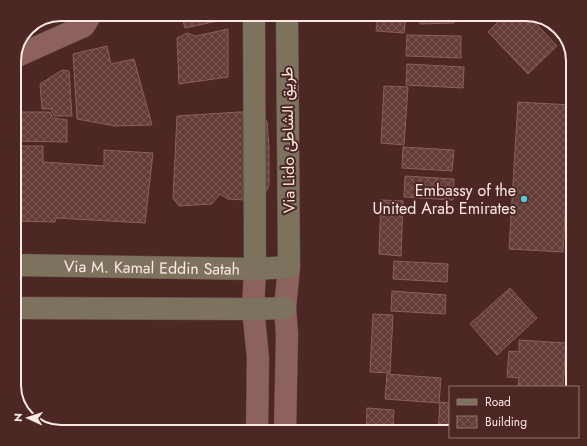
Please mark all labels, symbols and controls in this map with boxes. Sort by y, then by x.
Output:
street label: Via Lido طريق الشاطئ [275,66,301,214]
place label: Embassy of the United Arab Emirates [373,179,516,220]
marker: Embassy of the United Arab Emirates [519,194,529,204]
street label: Via M. Kamal Eddin Satah [64,254,240,280]
legend [449,386,579,438]
text: Road [485,393,511,411]
north arrow [8,398,48,438]
text: N [10,413,26,422]
text: Building [485,413,527,431]

